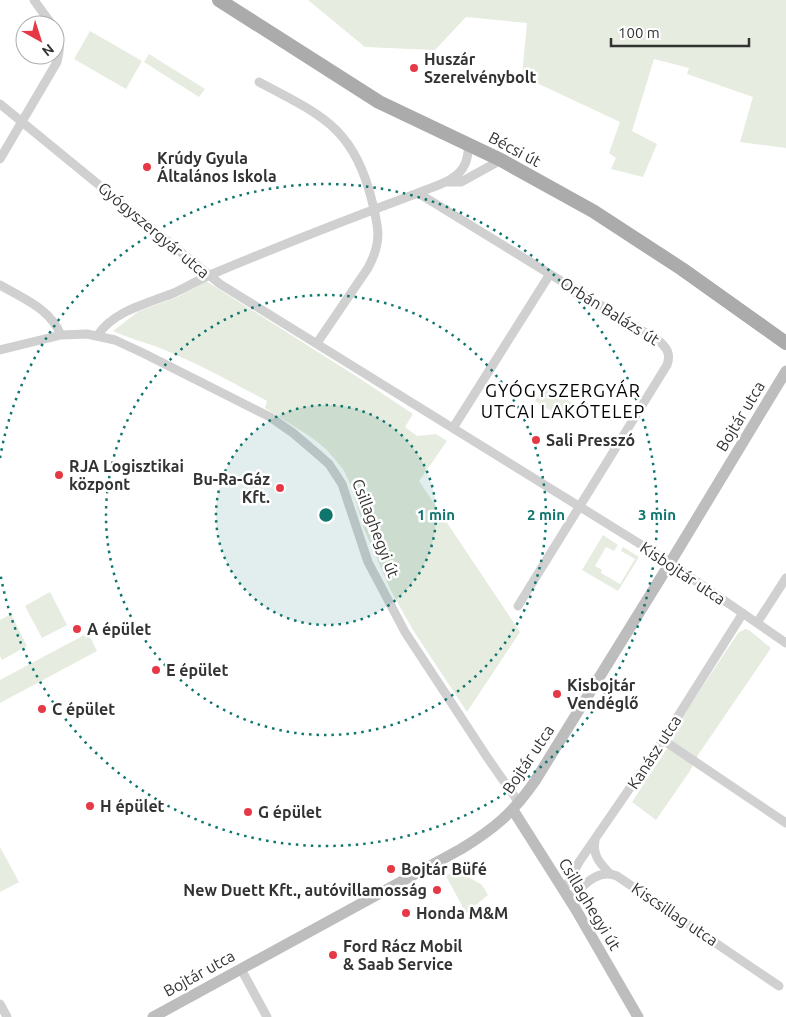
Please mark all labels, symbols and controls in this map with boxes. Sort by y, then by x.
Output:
north arrow [15,15,65,65]
scale bar [611,15,748,47]
text: 100 m [618,24,660,41]
text: N [39,41,57,60]
place label: Huszár Szerelvénybolt [424,50,537,86]
marker: Huszár Szerelvénybolt [408,62,420,74]
street label: Bécsi út [486,128,545,171]
place label: Krúdy Gyula Általános Iskola [157,149,277,185]
marker: Krúdy Gyula Általános Iskola [141,161,153,173]
street label: Gyógyszergyár utca [95,178,213,282]
street label: Orbán Balázs út [557,273,663,349]
street label: Bojtár utca [712,378,768,454]
district label: GYÓGYSZERGYÁR UTCAI LAKÓTELEP [481,379,645,421]
place label: Sali Presszó [546,431,635,449]
marker: Sali Presszó [530,434,542,446]
place label: RJA Logisztikai központ [69,457,184,493]
marker: RJA Logisztikai központ [53,469,65,481]
place label: Bu-Ra-Gáz Kft. [193,470,270,506]
street label: Csillaghegyi út [349,476,403,581]
marker: Bu-Ra-Gáz Kft. [274,482,286,494]
centre of rings [317,506,335,524]
text: 1 min [417,506,455,523]
text: 2 min [527,506,565,523]
text: 3 min [638,506,676,523]
street label: Kisbojtár utca [637,538,729,608]
place label: A épület [87,620,151,638]
marker: A épület [71,623,83,635]
place label: E épület [166,661,229,679]
marker: E épület [150,664,162,676]
place label: Kisbojtár Vendéglő [567,676,639,712]
marker: Kisbojtár Vendéglő [551,688,563,700]
place label: C épület [52,700,115,718]
marker: C épület [36,703,48,715]
street label: Kanász utca [624,712,684,792]
street label: Bojtár utca [499,721,557,797]
place label: H épület [100,797,165,815]
marker: H épület [84,800,96,812]
place label: G épület [258,803,322,821]
marker: G épület [242,806,254,818]
street label: Csillaghegyi út [555,855,625,954]
place label: Bojtár Büfé [401,860,487,878]
marker: Bojtár Büfé [385,863,397,875]
street label: Kiscsillag utca [629,879,721,949]
place label: New Duett Kft., autóvillamosság [183,881,427,899]
marker: New Duett Kft., autóvillamosság [431,884,443,896]
place label: Honda M&M [416,904,508,922]
marker: Honda M&M [400,907,412,919]
place label: Ford Rácz Mobil & Saab Service [343,937,463,973]
street label: Bojtár utca [160,946,238,1000]
marker: Ford Rácz Mobil & Saab Service [327,949,339,961]

